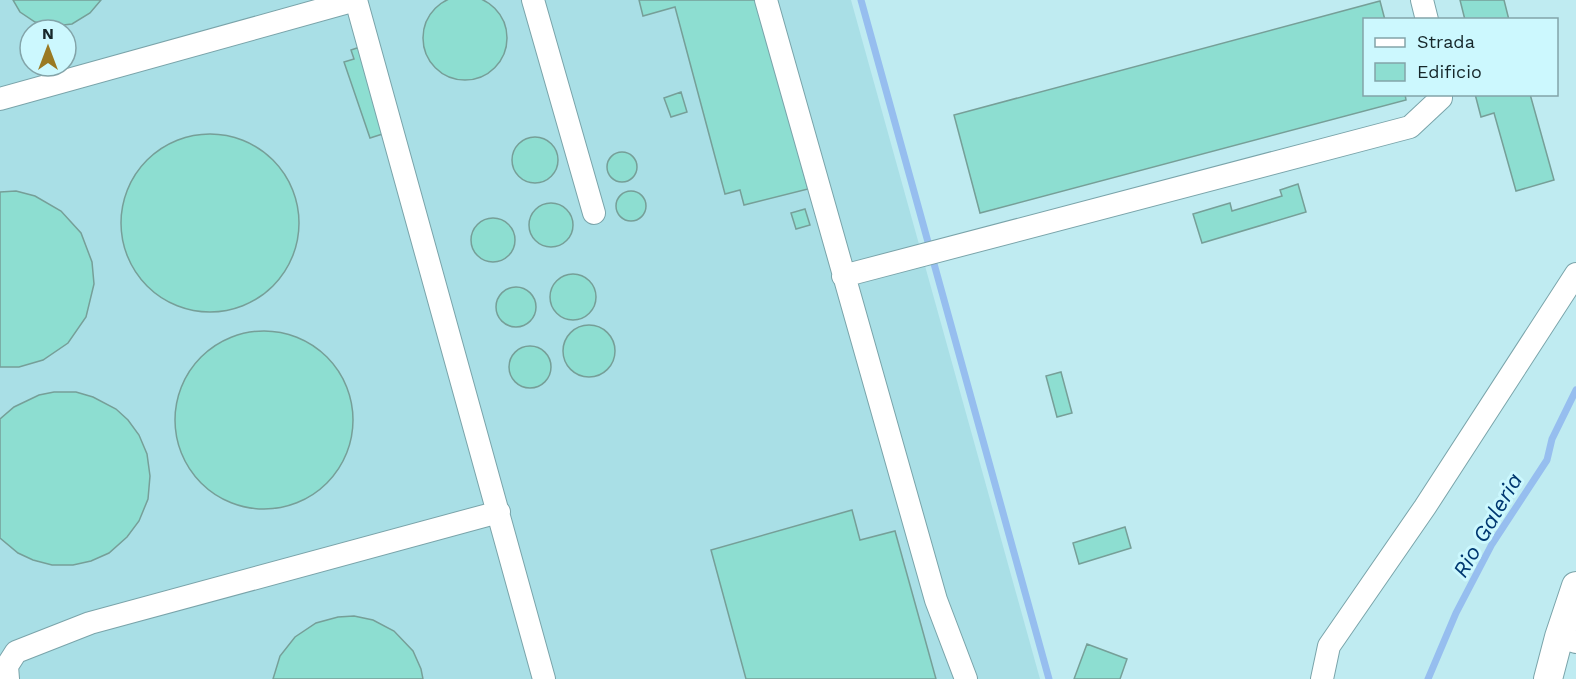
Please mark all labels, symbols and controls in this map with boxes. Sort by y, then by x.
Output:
north arrow [18,18,78,78]
legend [1363,18,1558,96]
text: N [42,24,54,43]
text: Strada [1417,31,1475,52]
text: Edificio [1417,61,1482,82]
water label: Rio Galeria [1448,469,1527,582]

